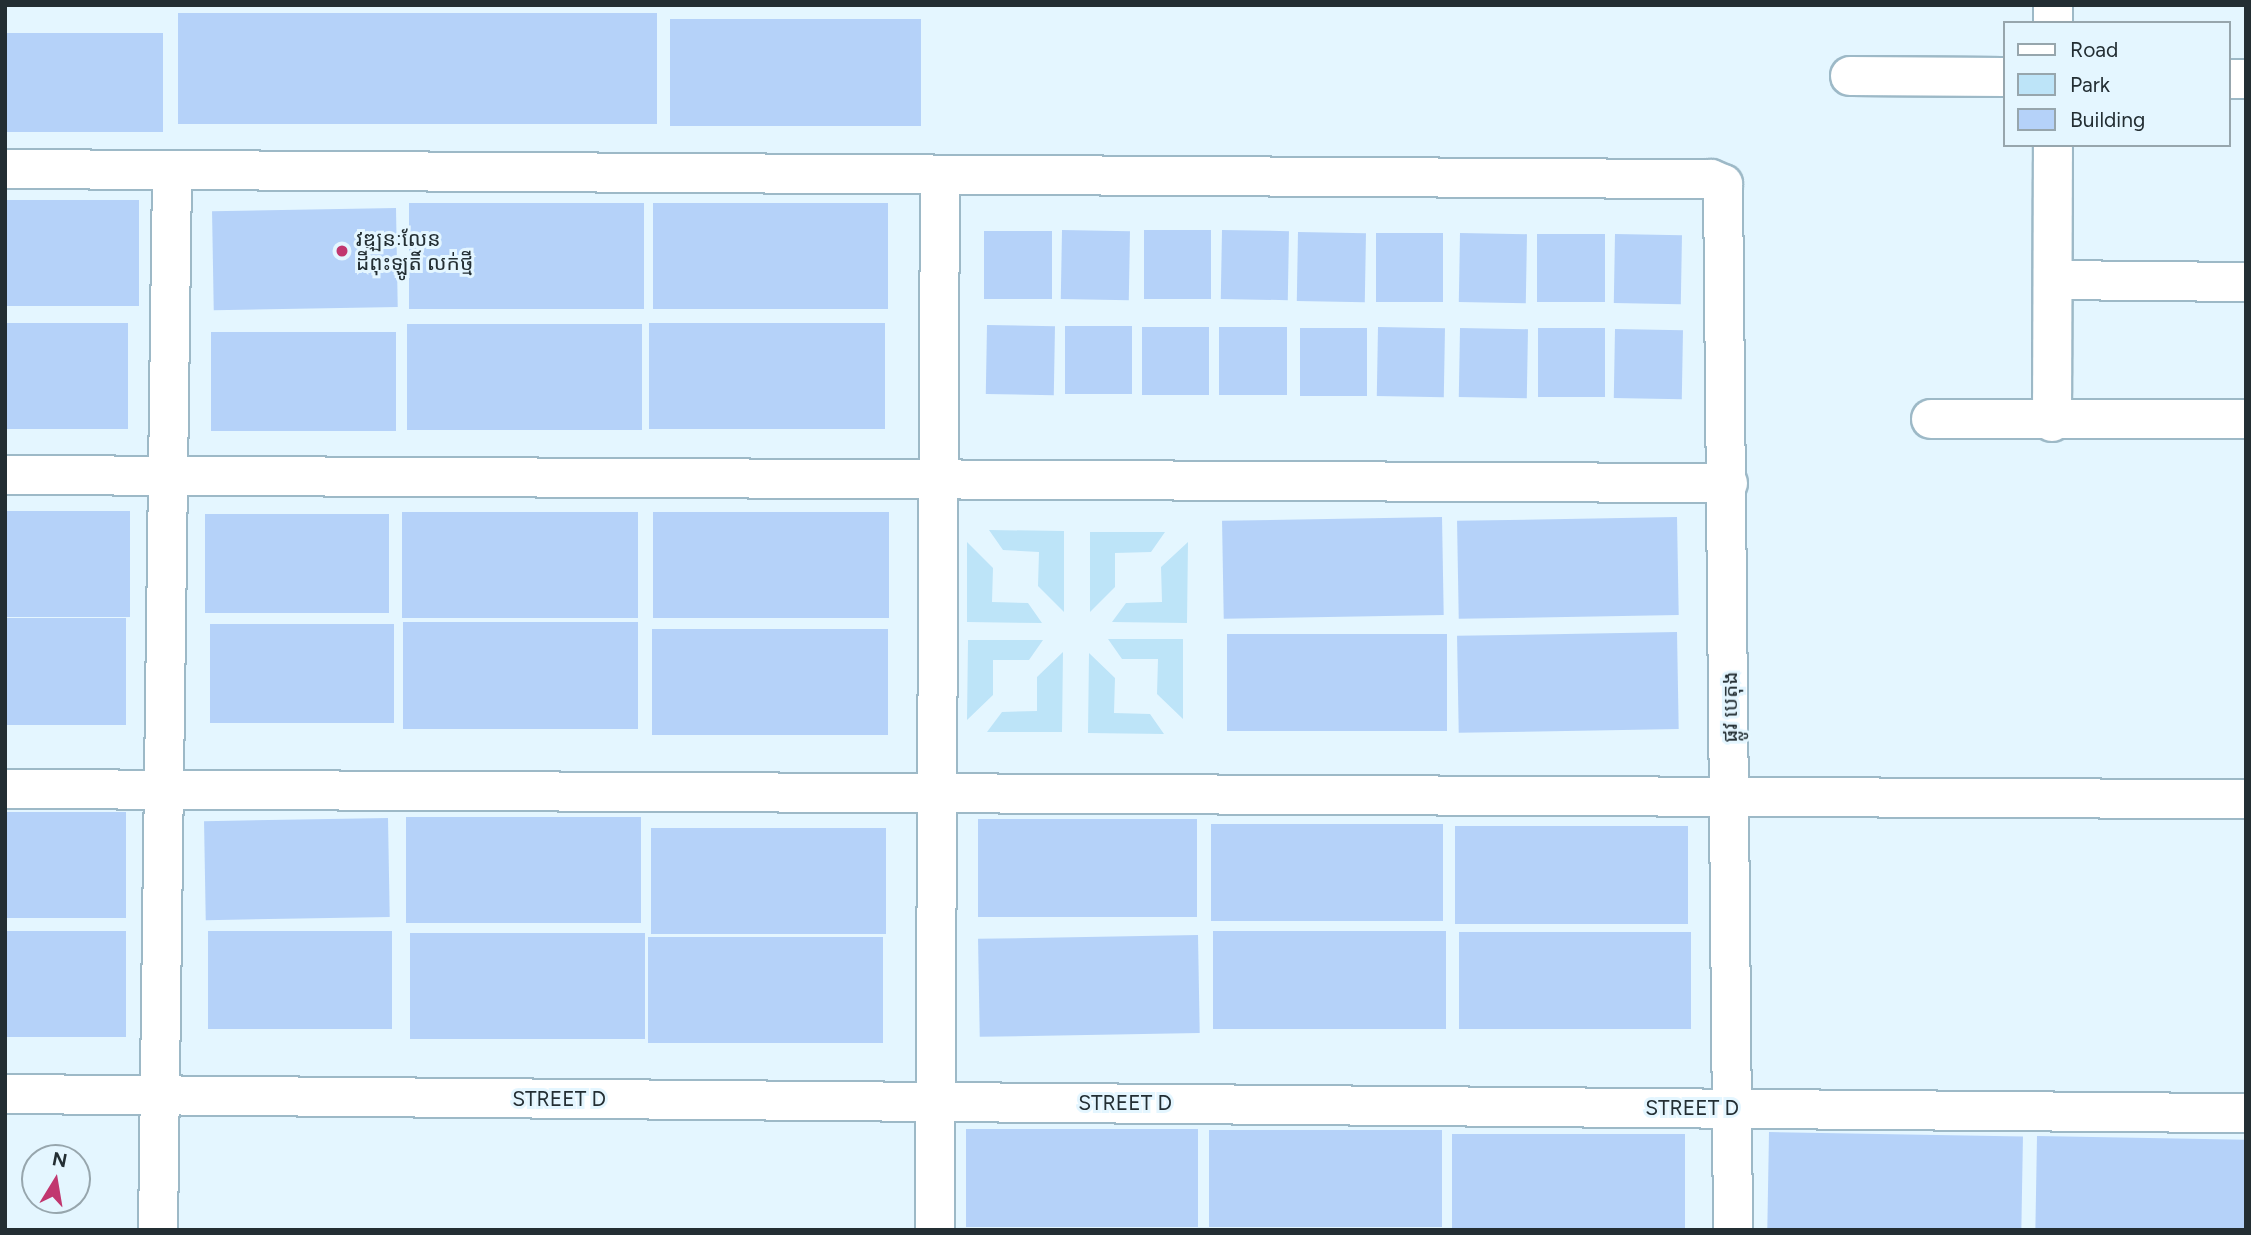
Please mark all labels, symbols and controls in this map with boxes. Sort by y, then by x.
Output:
legend [2002,21,2230,147]
text: Road [2070,37,2118,62]
text: Park [2070,72,2110,97]
text: Building [2070,107,2145,132]
place label: វឌ្ឍនៈលែន ដីពុះឡូតិ៍ លក់ថ្មី [356,226,473,276]
marker: វឌ្ឍនៈលែន ដីពុះឡូតិ៍ លក់ថ្មី [334,243,350,259]
street label: ផ្លូវ បេតុង [1717,671,1743,743]
street label: STREET D [512,1086,606,1112]
street label: STREET D [1078,1090,1172,1116]
street label: STREET D [1645,1095,1739,1121]
north arrow [21,1144,91,1214]
text: N [50,1147,69,1173]

